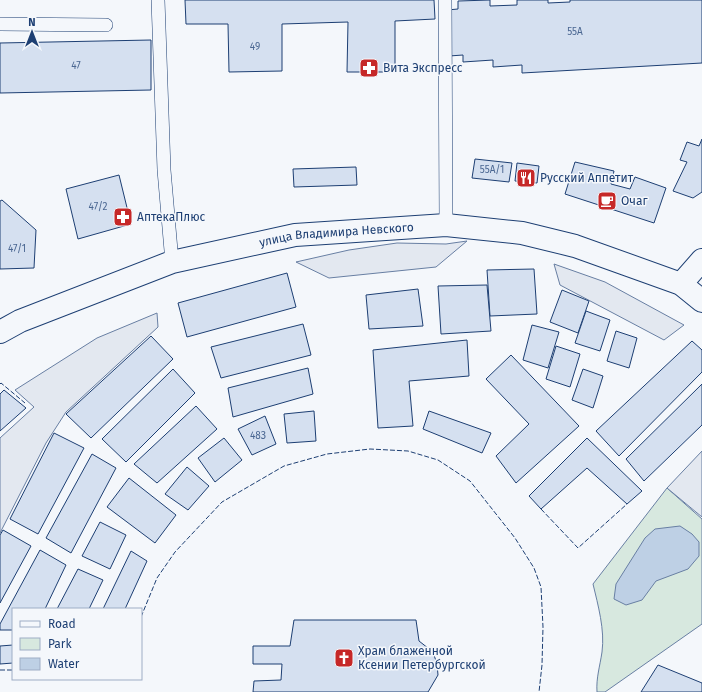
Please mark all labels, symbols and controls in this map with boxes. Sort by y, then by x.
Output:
north arrow [12,12,52,52]
text: N [28,16,36,29]
house number: 55А [567,26,583,38]
house number: 49 [250,41,260,53]
pharmacy icon: Вита Экспресс [358,57,380,79]
house number: 47 [71,60,81,72]
place label: Вита Экспресс [383,61,463,75]
house number: 55А/1 [480,164,504,176]
restaurant icon: Русский Аппетит [515,167,537,189]
place label: Русский Аппетит [540,171,634,185]
cafe icon: Очаг [596,190,618,212]
place label: Очаг [621,194,648,208]
house number: 47/2 [89,201,107,213]
pharmacy icon: АптекаПлюс [112,206,134,228]
place label: АптекаПлюс [137,210,206,224]
street label: улица Владимира Невского [258,220,414,250]
house number: 47/1 [8,243,26,255]
house number: 48З [250,430,266,442]
legend [12,608,142,680]
text: Road [48,617,76,631]
text: Park [48,637,72,651]
place label: Храм блаженной Ксении Петербургской [358,644,486,672]
church icon: Храм блаженной Ксении Петербургской [333,647,355,669]
text: Water [48,657,80,671]

